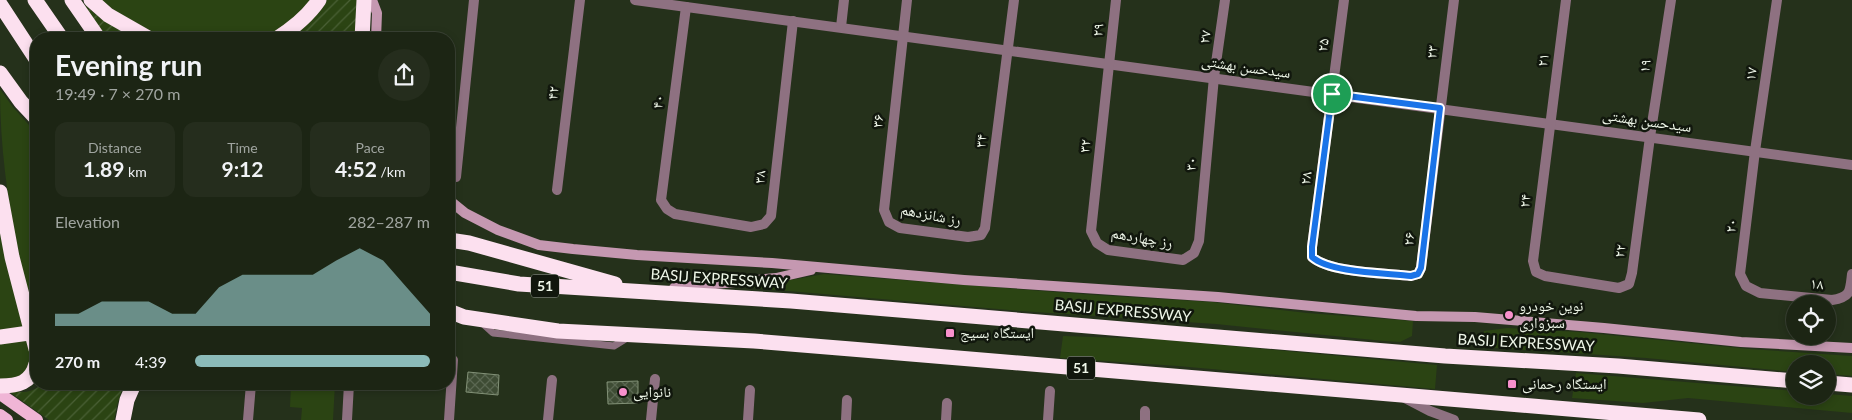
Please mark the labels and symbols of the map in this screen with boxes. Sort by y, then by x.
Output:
street label: ۲۹ [1087,22,1107,38]
street label: ۲۷ [1194,29,1214,45]
street label: ۲۵ [1312,37,1332,53]
street label: ۲۳ [1421,44,1441,60]
street label: سیدحسن بهشتی [1200,51,1292,83]
street label: ۲۱ [1532,52,1552,68]
street label: ۱۹ [1634,58,1654,74]
street label: ۱۷ [1740,66,1760,82]
pin [1311,73,1353,115]
street label: ۴۲ [542,85,562,101]
street label: ۴۰ [647,94,667,110]
street label: سیدحسن بهشتی [1601,105,1693,137]
street label: ۳۶ [867,113,887,129]
street label: ۳۴ [970,133,990,149]
street label: ۳۲ [1074,138,1094,154]
street label: ۳۰ [1180,156,1200,171]
street label: ۳۸ [749,169,769,185]
street label: ۲۸ [1295,170,1315,186]
street label: ۲۴ [1514,193,1534,209]
street label: رز شانزدهم [899,199,963,231]
street label: ۲۰ [1720,218,1740,234]
street label: رز چهاردهم [1110,223,1174,253]
street label: ۲۶ [1398,231,1418,247]
street label: ۲۲ [1609,243,1629,259]
street label: BASIJ EXPRESSWAY [650,264,789,292]
street label: ۱۸ [1809,273,1825,293]
road number: 51 [531,274,559,298]
street label: BASIJ EXPRESSWAY [1054,295,1193,325]
place label: نوین خودرو سبزواری [1519,296,1584,333]
marker: نوین خودرو سبزواری [1503,309,1515,321]
place label: ایستگاه بسیج [960,323,1034,343]
marker: ایستگاه بسیج [944,327,956,339]
street label: BASIJ EXPRESSWAY [1457,329,1596,355]
road number: 51 [1067,356,1095,379]
place label: ایستگاه رحمانی [1522,374,1606,394]
marker: ایستگاه رحمانی [1506,378,1518,390]
place label: نانوایی [633,382,671,402]
marker: نانوایی [617,386,629,398]

